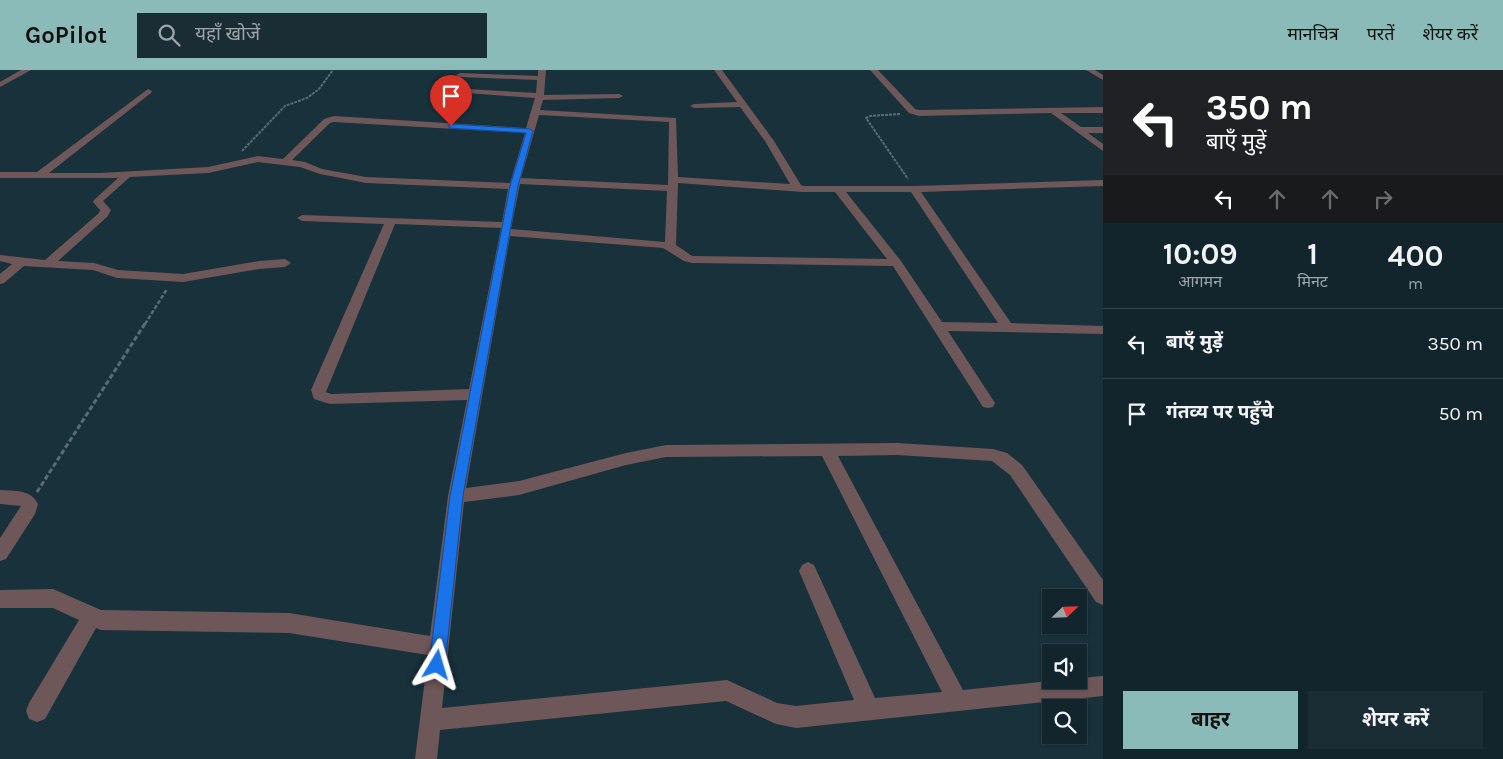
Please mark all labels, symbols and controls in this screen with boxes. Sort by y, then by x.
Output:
search box [137,13,487,58]
text: GoPilot [25,21,107,49]
icon: search [155,21,183,49]
text: यहाँ खोजें [195,23,260,45]
text: मानचित्र [1287,23,1339,45]
text: परतें [1367,23,1394,45]
text: शेयर करें [1422,23,1478,45]
pin [430,75,472,126]
icon: arrive [437,82,465,110]
text: 350 m [1206,87,1312,128]
icon: left [1123,90,1188,155]
text: बाएँ मुड़ें [1206,129,1267,155]
icon: left [1210,185,1238,213]
icon: ahead [1263,185,1291,213]
icon: ahead [1316,185,1344,213]
icon: right [1369,185,1397,213]
text: 10:09 [1163,236,1238,272]
text: 1 [1307,236,1318,272]
text: 400 [1388,238,1443,274]
text: आगमन [1178,272,1222,291]
text: मिनट [1297,272,1328,291]
text: m [1408,274,1423,293]
icon: left [1123,330,1151,358]
text: बाएँ मुड़ें [1166,331,1223,353]
text: 350 m [1427,333,1483,355]
icon: arrive [1123,400,1151,428]
text: गंतव्य पर पहुँचे [1166,401,1273,423]
text: 50 m [1439,403,1483,425]
north arrow [1042,589,1088,634]
map controls [1042,589,1087,744]
position arrow [410,638,462,690]
button: sound [1042,644,1087,689]
button: बाहर [1123,691,1298,749]
button: शेयर करें [1308,691,1483,749]
button: search [1042,699,1087,744]

